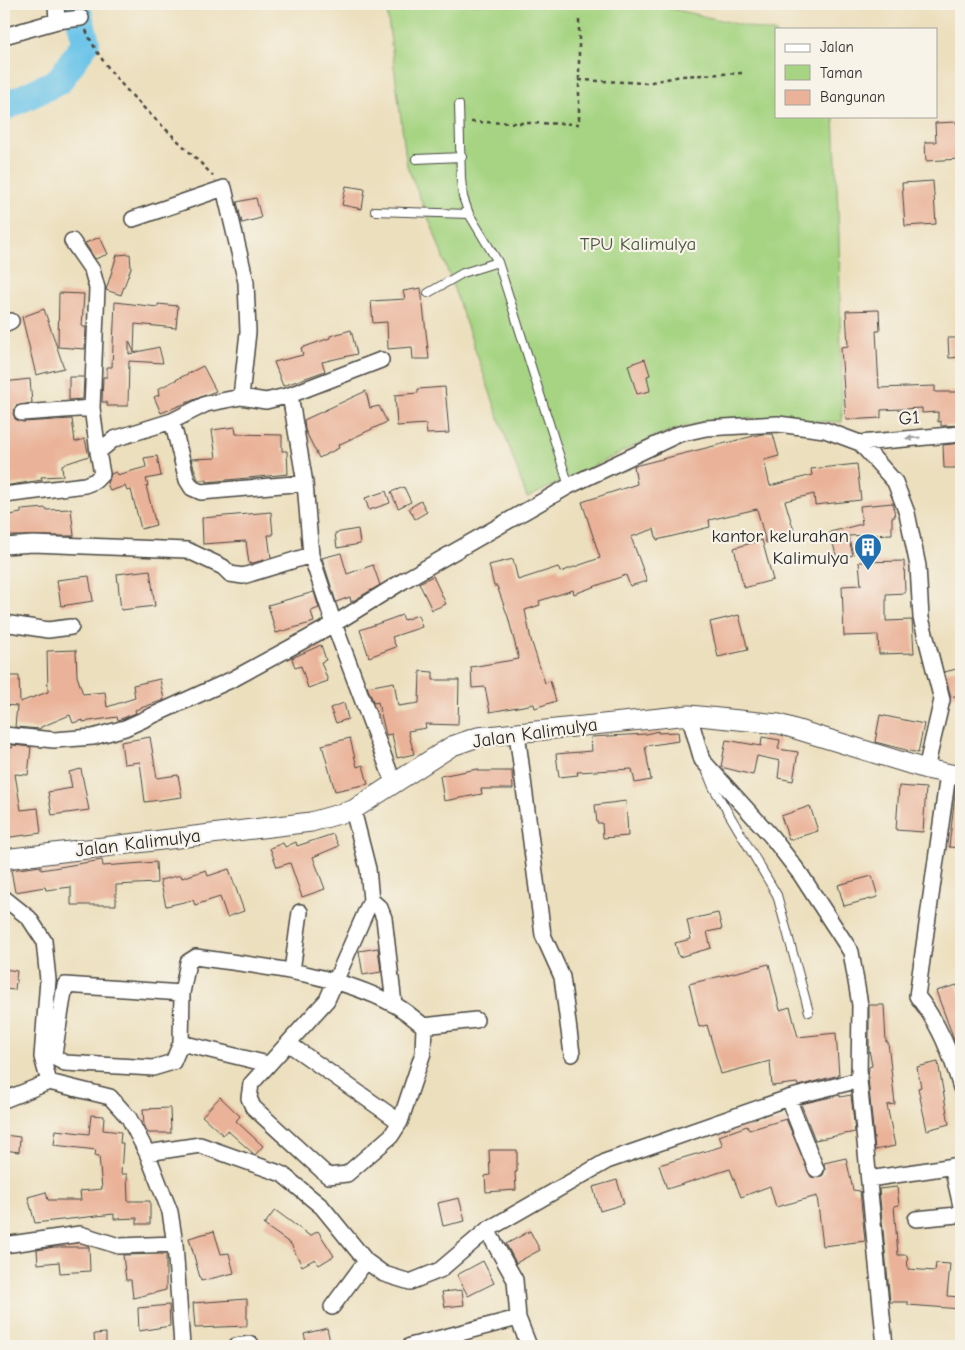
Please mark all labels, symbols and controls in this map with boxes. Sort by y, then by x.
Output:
legend [775,28,938,118]
text: Jalan [820,38,854,56]
text: Taman [820,64,863,82]
text: Bangunan [820,88,885,106]
park label: TPU Kalimulya [580,233,696,255]
street label: G1 [898,406,920,430]
one-way arrow [904,434,920,442]
place label: kantor kelurahan Kalimulya [711,525,849,569]
building icon: kantor kelurahan Kalimulya [853,532,883,571]
street label: Jalan Kalimulya [471,713,599,753]
street label: Jalan Kalimulya [74,824,202,862]

